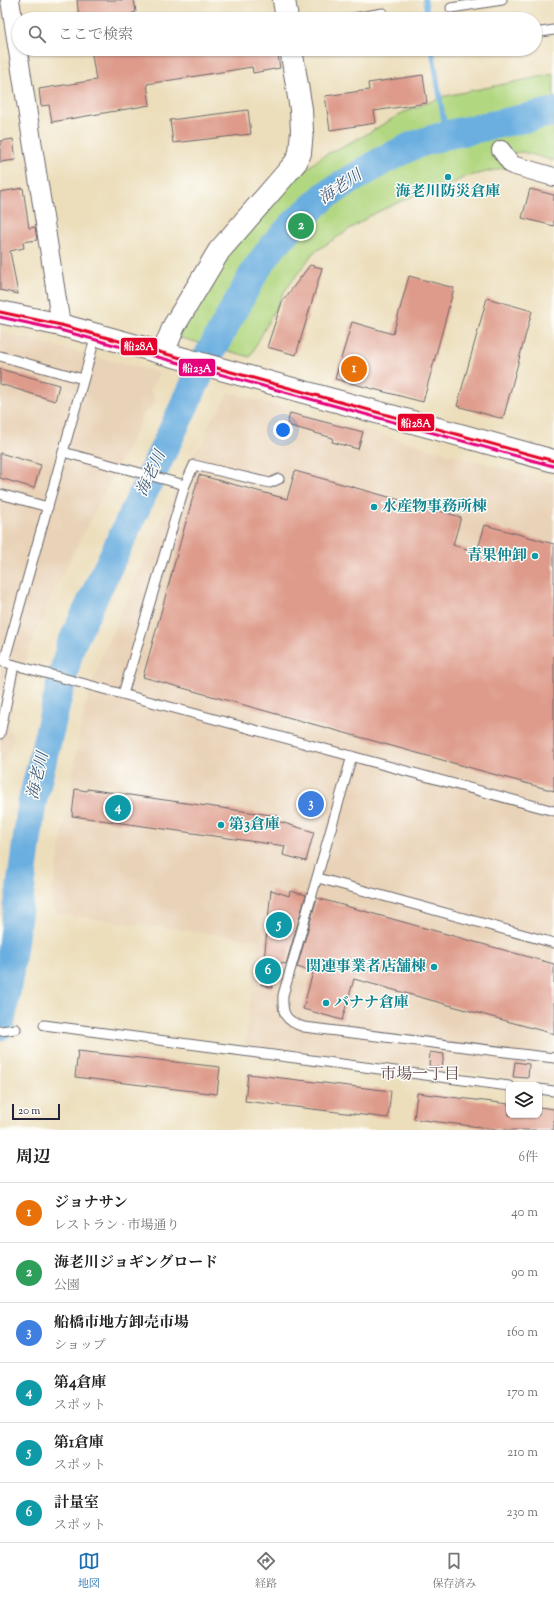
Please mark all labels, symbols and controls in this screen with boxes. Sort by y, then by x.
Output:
search box [12,12,542,56]
icon: search [26,23,48,45]
text: ここで検索 [58,25,133,46]
water label: 海老川 [315,164,369,211]
marker: 海老川防災倉庫 [443,172,453,182]
place label: 海老川防災倉庫 [395,182,501,203]
pin: 2 [288,211,314,241]
line badge: 船28A [120,337,158,356]
text: 船28A [124,339,154,355]
pin: 1 [341,354,367,384]
line badge: 船23A [178,358,216,377]
text: 船23A [182,361,212,377]
line badge: 船28A [397,413,435,432]
text: 船28A [401,416,431,432]
your location [273,420,293,440]
water label: 海老川 [131,446,173,501]
place label: 水産物事務所棟 [382,497,487,518]
marker: 水産物事務所棟 [369,502,379,512]
place label: 青果仲卸 [467,546,527,567]
marker: 青果仲卸 [530,551,540,561]
water label: 海老川 [22,748,56,802]
pin: 3 [298,789,324,819]
pin: 4 [105,793,131,823]
place label: 第3倉庫 [229,815,280,836]
marker: 第3倉庫 [216,820,226,830]
pin: 5 [266,910,292,940]
pin: 6 [255,956,281,986]
place label: 関連事業者店舗棟 [306,957,426,978]
marker: 関連事業者店舗棟 [429,962,439,972]
place label: バナナ倉庫 [334,993,409,1014]
marker: バナナ倉庫 [321,998,331,1008]
district label: 市場一丁目 [380,1064,460,1087]
map controls [506,1082,542,1118]
button: layers [506,1082,542,1118]
scale bar [12,1102,60,1121]
text: 20 m [18,1103,40,1119]
text: 周辺 [16,1146,50,1170]
text: 6件 [519,1149,538,1167]
text: ジョナサン [54,1193,128,1214]
text: 1 [27,1204,31,1222]
text: 40 m [511,1204,538,1222]
text: レストラン · 市場通り [54,1217,179,1235]
text: 海老川ジョギングロード [54,1253,218,1274]
text: 2 [26,1264,32,1282]
text: 90 m [511,1264,538,1282]
text: 公園 [54,1277,80,1295]
text: 船橋市地方卸売市場 [54,1313,189,1334]
text: 3 [26,1324,32,1342]
text: 160 m [507,1324,538,1342]
text: ショップ [54,1337,106,1355]
text: 第4倉庫 [54,1373,107,1394]
text: 4 [26,1384,32,1402]
text: 170 m [507,1384,538,1402]
text: スポット [54,1397,106,1415]
text: 第1倉庫 [54,1433,104,1454]
text: 5 [27,1444,31,1462]
text: 210 m [507,1444,538,1462]
text: スポット [54,1457,106,1475]
text: 計量室 [54,1493,99,1514]
text: 6 [26,1504,32,1522]
text: 230 m [506,1504,538,1522]
text: スポット [54,1517,106,1535]
tab: 地図 [78,1550,100,1592]
tab: 経路 [255,1550,277,1592]
tab: 保存済み [432,1550,476,1592]

